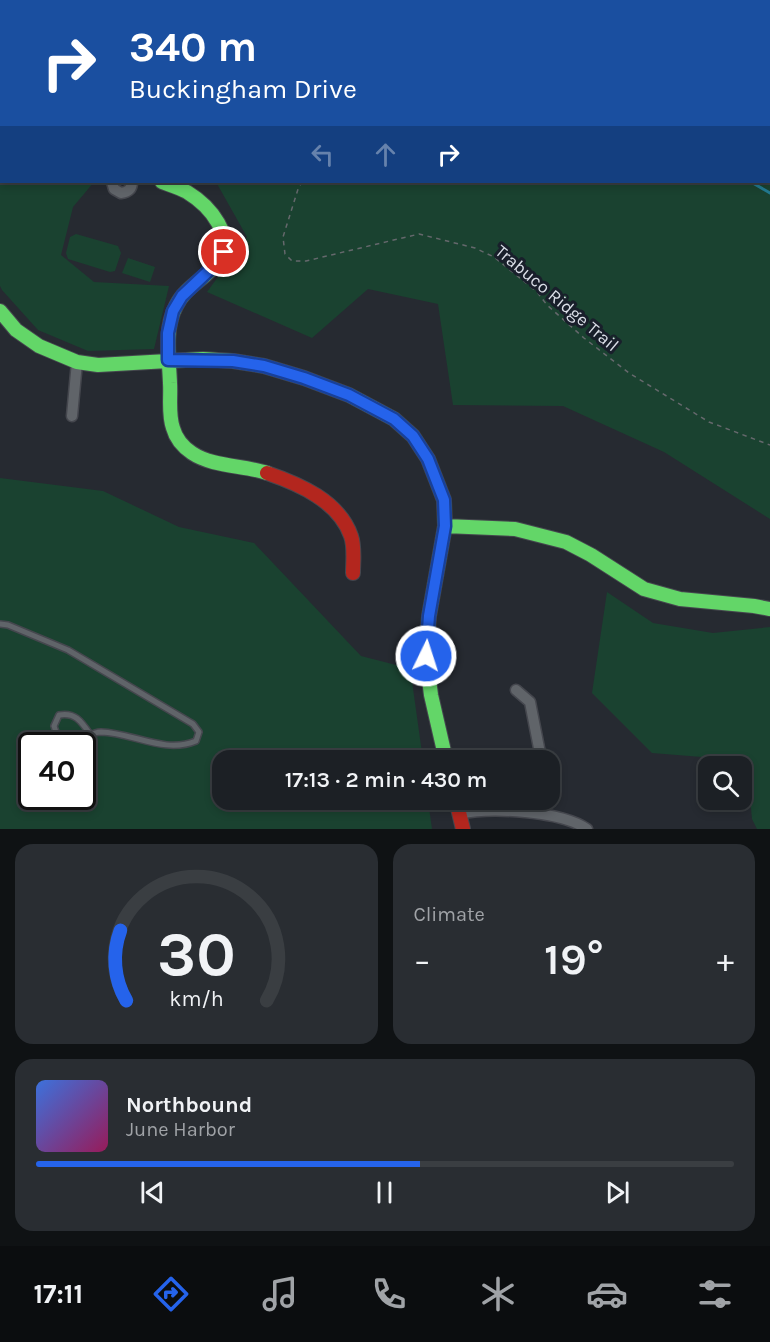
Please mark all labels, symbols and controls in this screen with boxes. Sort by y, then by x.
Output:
text: 340 m [129,22,257,72]
icon: right [30,24,108,102]
text: Buckingham Drive [129,73,357,105]
icon: left [306,138,339,171]
icon: ahead [369,138,402,171]
icon: right [432,138,465,171]
pin [198,226,249,277]
icon: arrive [207,235,240,268]
street label: Trabuco Ridge Trail [491,240,623,356]
position arrow [394,624,458,688]
speed limit sign: 40 [18,732,96,810]
map controls [698,756,752,810]
button: search [698,756,752,810]
text: 17:13 · 2 min · 430 m [285,767,487,793]
text: Climate [414,903,485,926]
text: 30 [157,918,235,991]
text: 19° [544,933,604,985]
text: − [414,941,431,979]
text: + [717,941,734,979]
text: km/h [169,986,223,1011]
text: Northbound [126,1092,252,1118]
text: June Harbor [126,1118,235,1141]
icon: previous [136,1176,169,1209]
icon: pause [368,1176,401,1209]
icon: next [601,1176,634,1209]
icon: directions [150,1273,192,1315]
icon: music [259,1273,301,1315]
icon: phone [368,1273,410,1315]
icon: climate [477,1273,519,1315]
icon: car [586,1273,628,1315]
icon: filters [694,1273,736,1315]
text: 17:11 [33,1278,83,1310]

